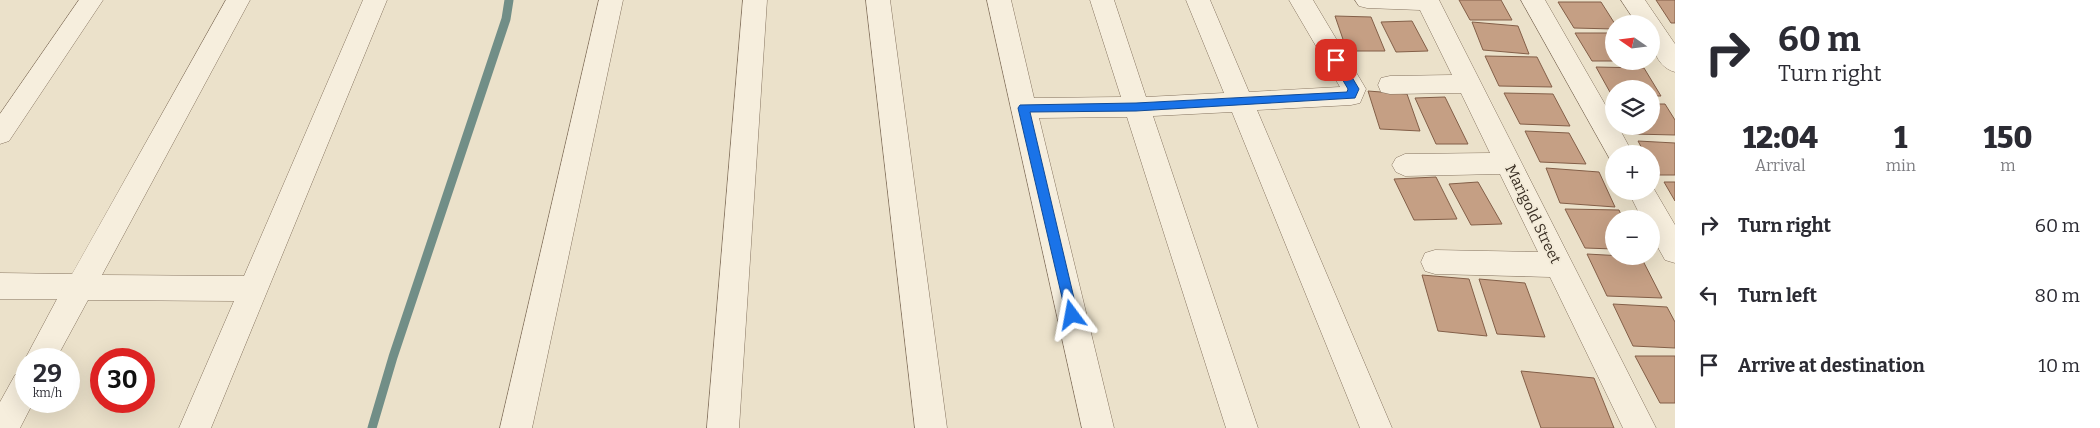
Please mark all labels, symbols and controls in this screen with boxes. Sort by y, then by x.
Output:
north arrow [1605,15,1660,70]
map controls [1605,15,1660,265]
text: 60 m [1778,18,1861,60]
icon: right [1695,20,1760,85]
pin [1315,39,1357,81]
icon: arrive [1322,46,1350,74]
text: Turn right [1778,60,1881,87]
button: layers [1605,80,1660,135]
text: 12:04 [1743,120,1818,156]
text: 1 [1894,120,1907,156]
text: 150 [1983,120,2032,156]
button: + [1605,145,1660,200]
text: Arrival [1755,156,1806,175]
text: min [1886,156,1916,175]
text: m [2000,156,2016,175]
street label: Marigold Street [1501,162,1565,267]
button: − [1605,210,1660,265]
icon: right [1695,211,1723,239]
text: Turn right [1738,214,1831,237]
text: 60 m [2035,214,2080,237]
icon: left [1695,281,1723,309]
text: Turn left [1738,284,1817,307]
text: 80 m [2034,284,2080,307]
position arrow [1045,288,1097,340]
speed limit sign: 30 [90,348,155,413]
icon: arrive [1695,351,1723,379]
text: Arrive at destination [1738,354,1925,377]
text: 10 m [2038,354,2080,377]
text: 29 [33,359,62,389]
text: km/h [33,386,62,400]

